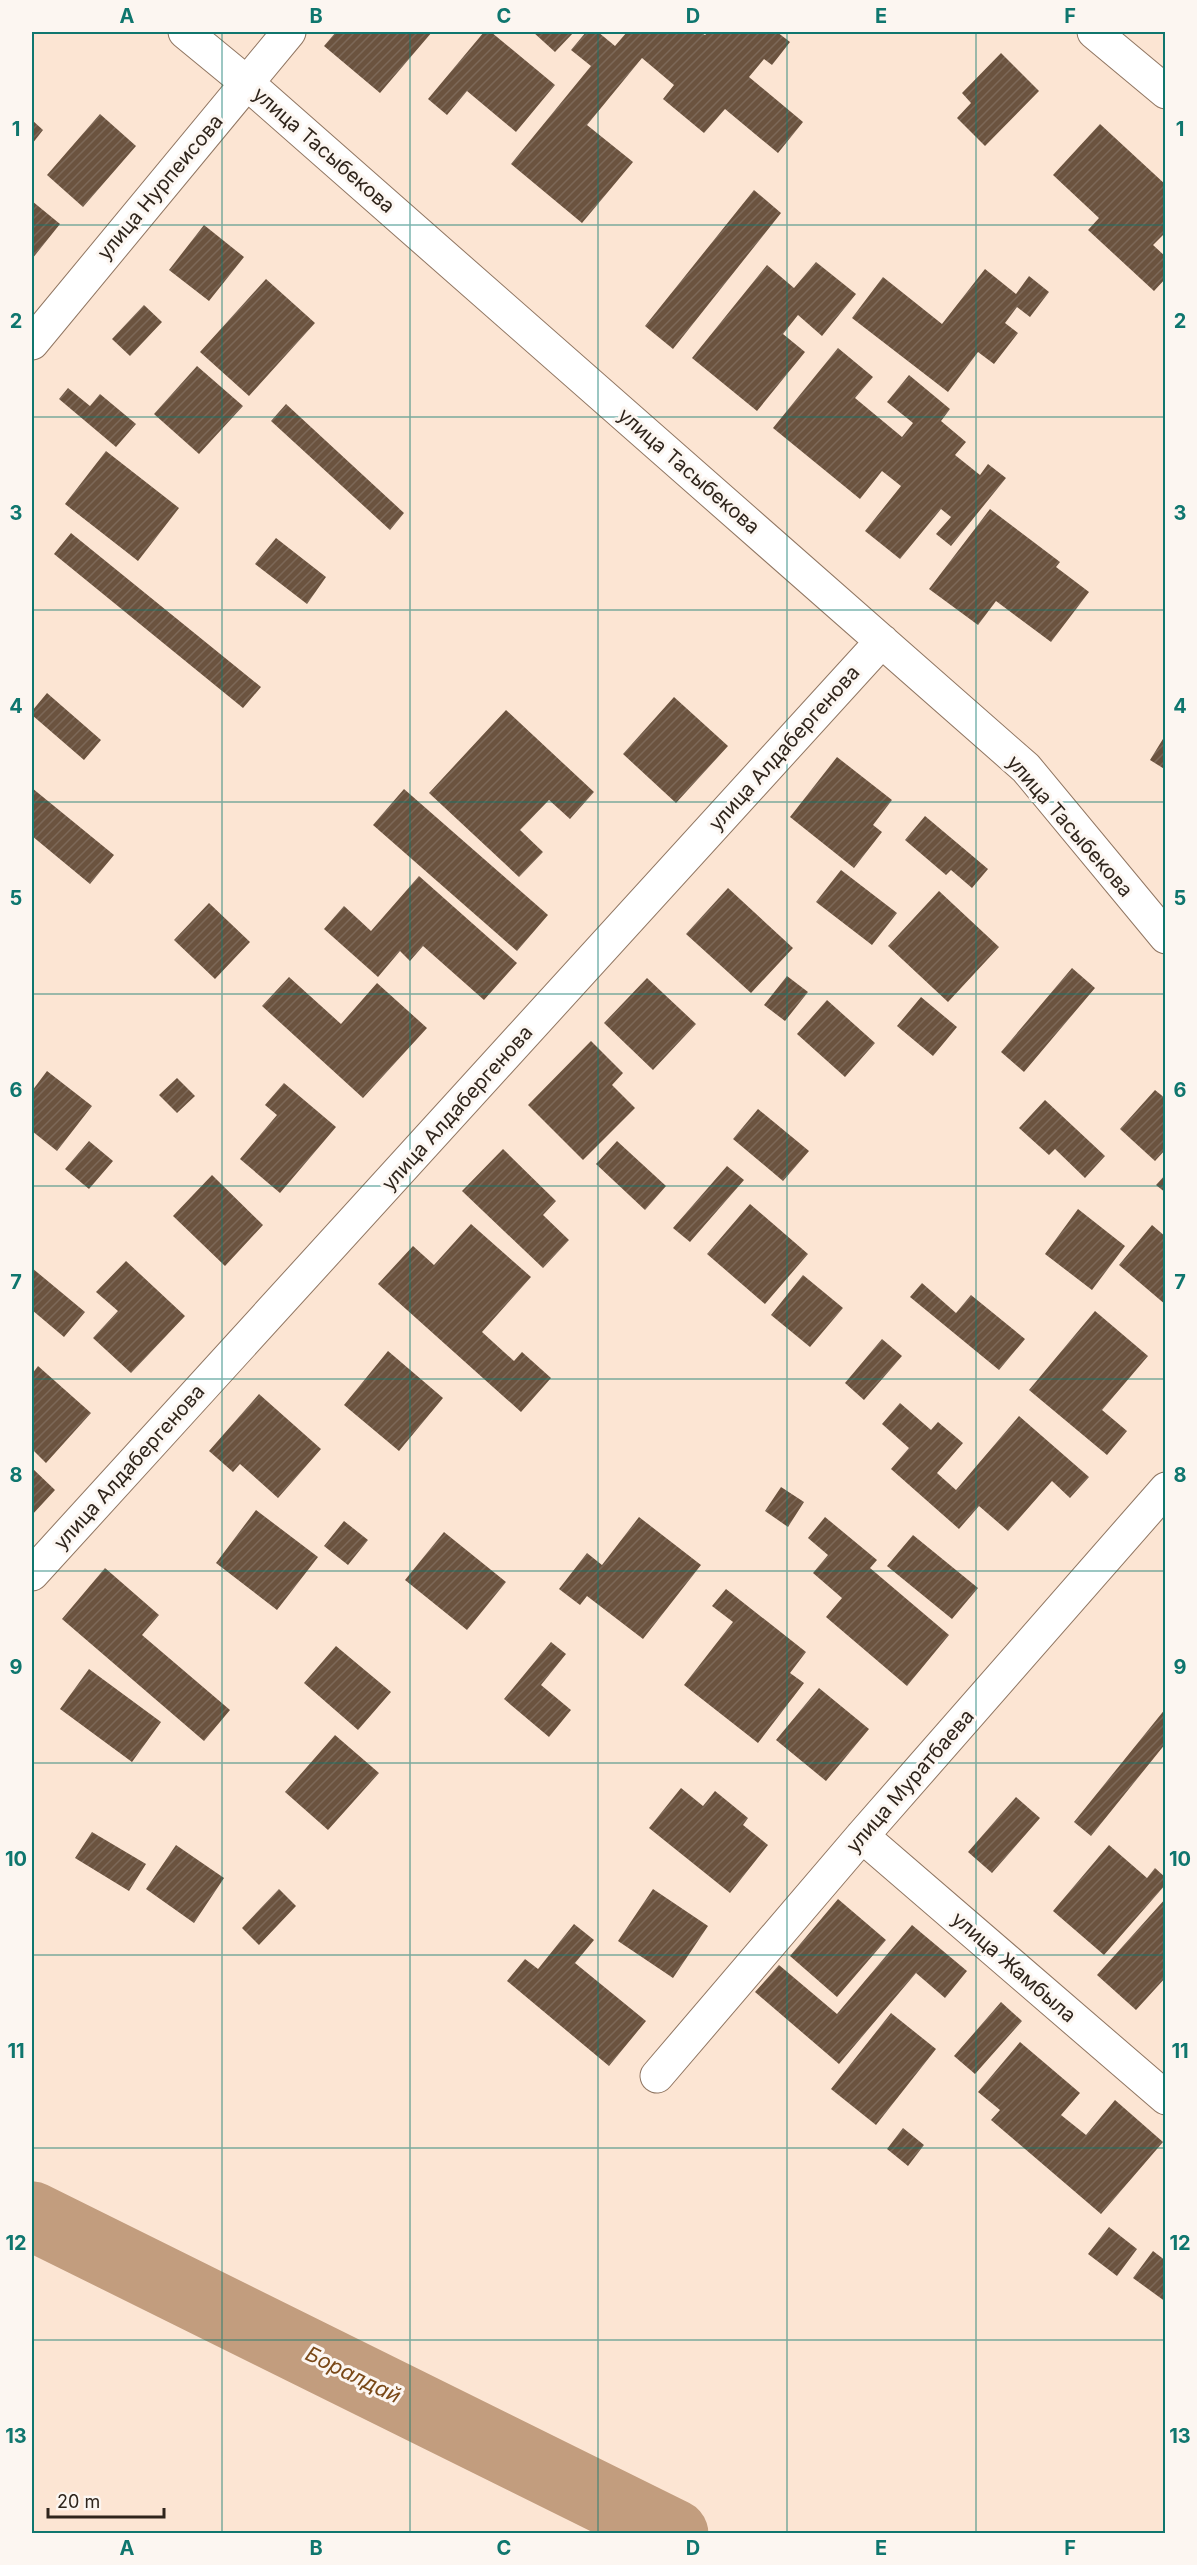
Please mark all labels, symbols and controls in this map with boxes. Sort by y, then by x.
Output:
text: A [120,4,135,28]
text: B [309,4,323,28]
text: C [497,4,511,28]
text: D [686,4,700,28]
text: E [875,4,887,28]
text: F [1064,4,1076,28]
street label: улица Тасыбекова [248,82,400,218]
street label: улица Нурпеисова [92,110,228,264]
text: 1 [12,117,20,141]
text: 1 [1176,117,1184,141]
text: 2 [10,309,22,333]
text: 2 [1174,309,1186,333]
street label: улица Тасыбекова [613,403,765,539]
text: 3 [10,501,22,525]
text: 3 [1174,501,1186,525]
street label: улица Алдабергенова [704,661,864,835]
text: 4 [9,694,23,718]
text: 4 [1173,694,1187,718]
street label: улица Тасыбекова [1002,750,1138,902]
text: 5 [10,886,22,910]
text: 5 [1174,886,1186,910]
street label: улица Алдабергенова [377,1021,537,1195]
text: 6 [10,1078,23,1102]
text: 6 [1174,1078,1187,1102]
text: 7 [10,1270,22,1294]
text: 7 [1174,1270,1186,1294]
street label: улица Алдабергенова [49,1380,209,1554]
text: 8 [9,1463,23,1487]
text: 8 [1173,1463,1187,1487]
text: 9 [10,1655,23,1679]
text: 9 [1174,1655,1187,1679]
street label: улица Муратбаева [841,1704,979,1858]
text: 10 [5,1847,27,1871]
text: 10 [1169,1847,1191,1871]
street label: улица Жамбыла [947,1907,1081,2027]
text: 11 [7,2039,25,2063]
text: 11 [1171,2039,1189,2063]
text: 12 [5,2231,27,2255]
text: 12 [1169,2231,1191,2255]
water label: Боралдай [302,2341,405,2408]
text: 13 [5,2424,27,2448]
text: 13 [1169,2424,1191,2448]
scale bar [48,2481,164,2519]
text: 20 m [57,2491,100,2512]
text: A [120,2536,135,2560]
text: B [309,2536,323,2560]
text: C [497,2536,511,2560]
text: D [686,2536,700,2560]
text: E [875,2536,887,2560]
text: F [1064,2536,1076,2560]

